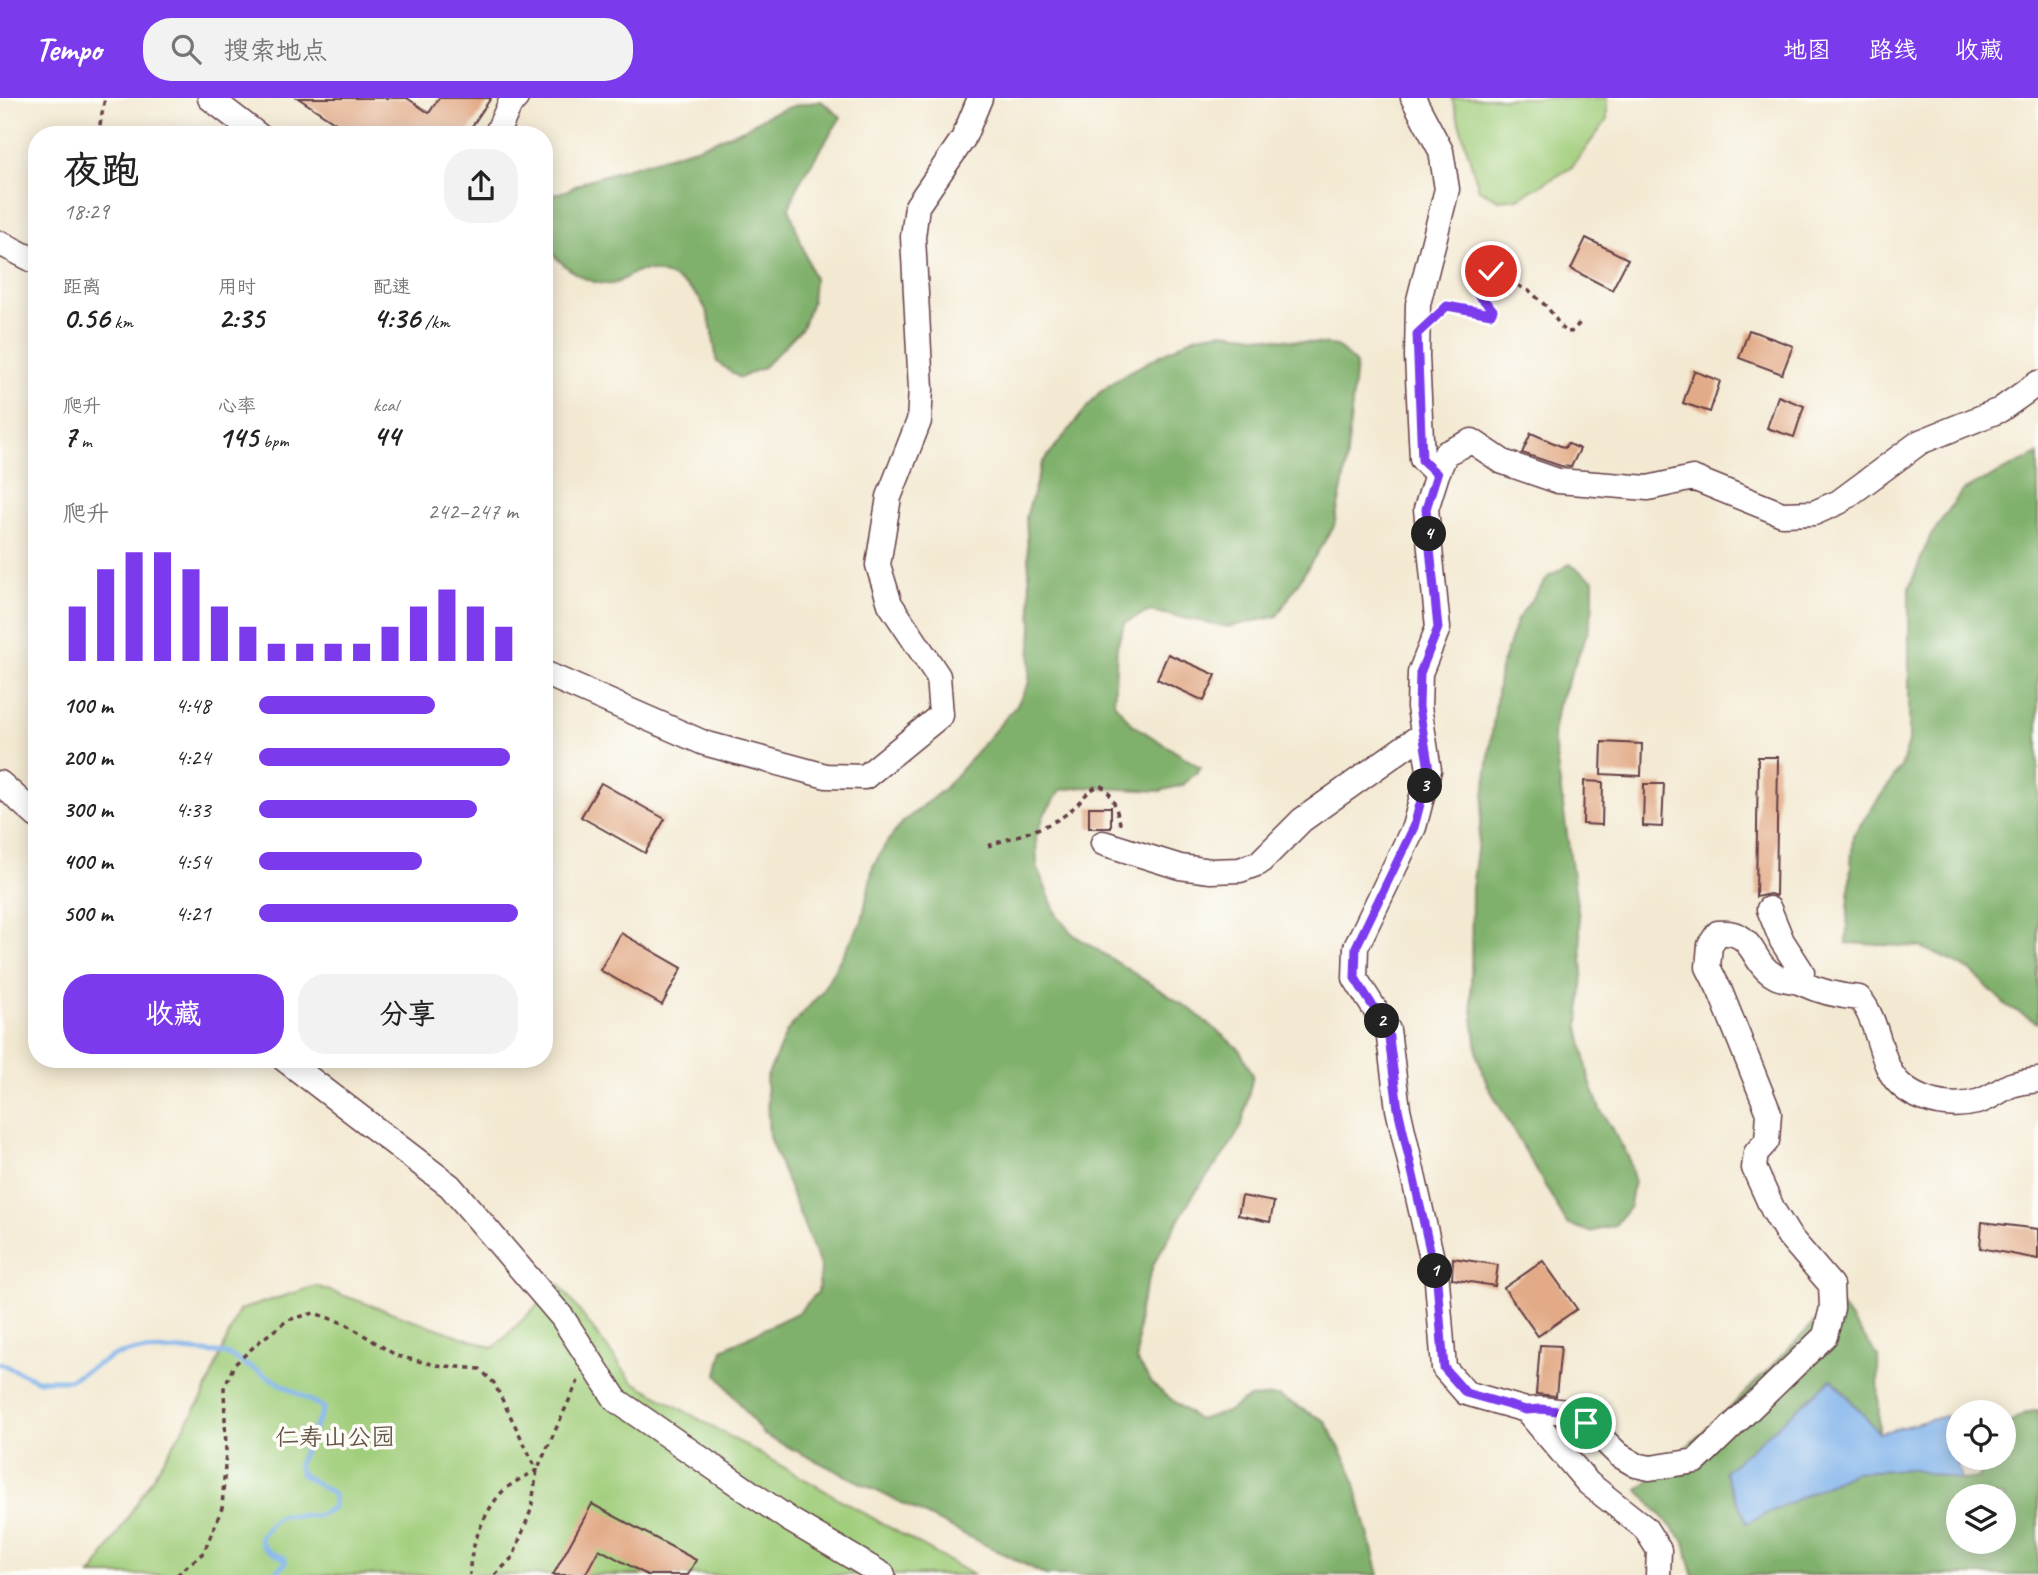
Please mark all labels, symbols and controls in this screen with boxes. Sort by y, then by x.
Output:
search box [143,18,633,81]
text: Tempo [35,28,101,70]
icon: search [167,30,205,68]
text: 搜索地点 [223,34,327,67]
text: 地图 [1783,35,1831,65]
text: 路线 [1869,35,1917,65]
text: 收藏 [1955,35,2003,65]
text: 夜跑 [63,147,139,194]
button: share [444,149,518,223]
text: 18:29 [63,197,109,226]
pin [1461,241,1521,301]
icon: check [1472,252,1510,290]
text: 距离 [63,275,101,299]
text: 用时 [218,275,256,299]
text: 配速 [373,275,411,299]
text: 0.56 [63,299,110,337]
text: 2:35 [218,299,264,337]
text: 4:36 [373,299,420,337]
text: km [110,310,133,334]
text: /km [420,310,450,334]
text: kcal [373,393,398,417]
text: 爬升 [63,394,101,418]
text: 心率 [218,394,256,418]
text: 44 [373,417,400,455]
text: 7 [63,418,76,456]
text: 145 [218,418,258,456]
text: m [76,429,92,453]
text: bpm [258,429,289,453]
text: 242–247 m [427,497,518,526]
text: 爬升 [63,499,109,528]
pin: 4 [1412,516,1446,551]
text: 4 [1424,521,1433,545]
text: 100 m [63,691,113,720]
text: 4:48 [175,691,211,720]
text: 200 m [63,743,113,772]
text: 4:24 [175,743,211,772]
pin: 3 [1408,768,1442,804]
text: 3 [1420,773,1429,797]
text: 300 m [63,795,113,824]
text: 4:33 [175,795,211,824]
text: 400 m [63,847,113,876]
text: 4:54 [175,847,211,876]
text: 500 m [63,899,112,928]
text: 4:21 [175,899,211,928]
button: 收藏 [63,974,284,1054]
button: 分享 [298,974,518,1054]
pin: 2 [1364,1004,1400,1038]
text: 2 [1377,1008,1386,1032]
pin: 1 [1418,1254,1452,1288]
text: 1 [1430,1258,1439,1282]
pin [1556,1393,1616,1453]
map controls [1946,1400,2016,1554]
button: locate [1946,1400,2016,1470]
icon: arrive [1567,1404,1605,1442]
park label: 仁寿山公园 [275,1422,395,1452]
button: layers [1946,1484,2016,1554]

